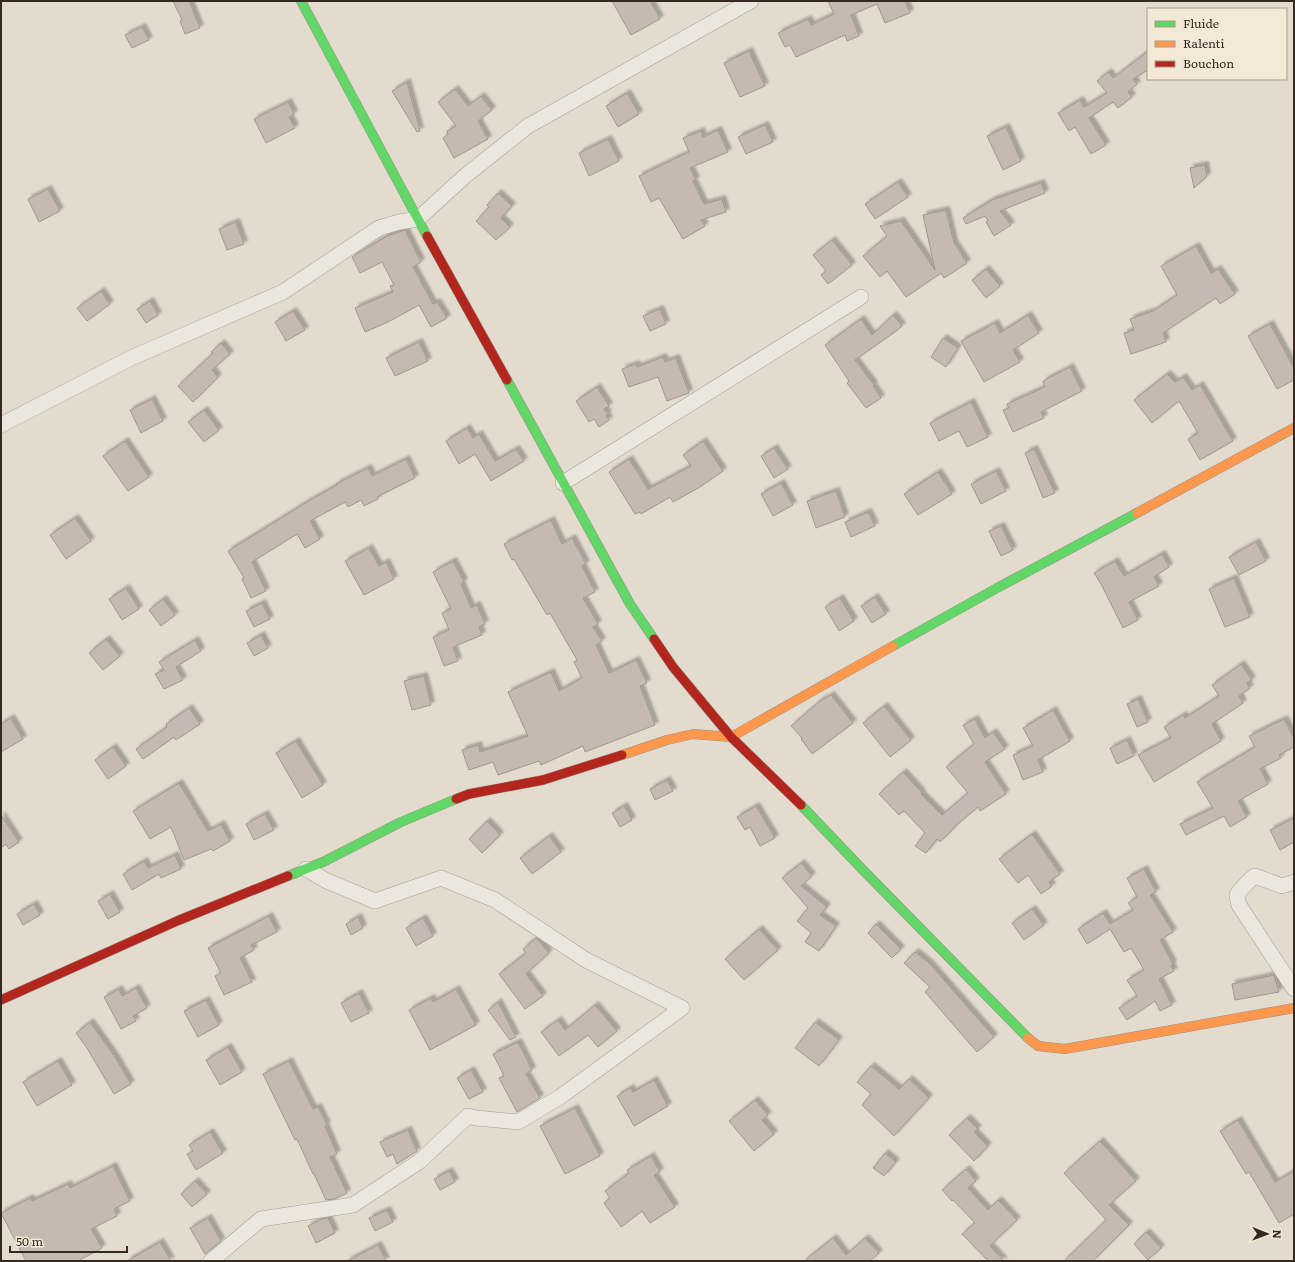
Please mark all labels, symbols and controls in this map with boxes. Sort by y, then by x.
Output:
legend [1147,8,1287,80]
text: Fluide [1183,14,1219,32]
text: Ralenti [1183,34,1224,52]
text: Bouchon [1183,54,1234,72]
north arrow [1247,1214,1287,1254]
scale bar [10,1228,127,1254]
text: N [1270,1229,1286,1239]
text: 50 m [16,1232,43,1250]

